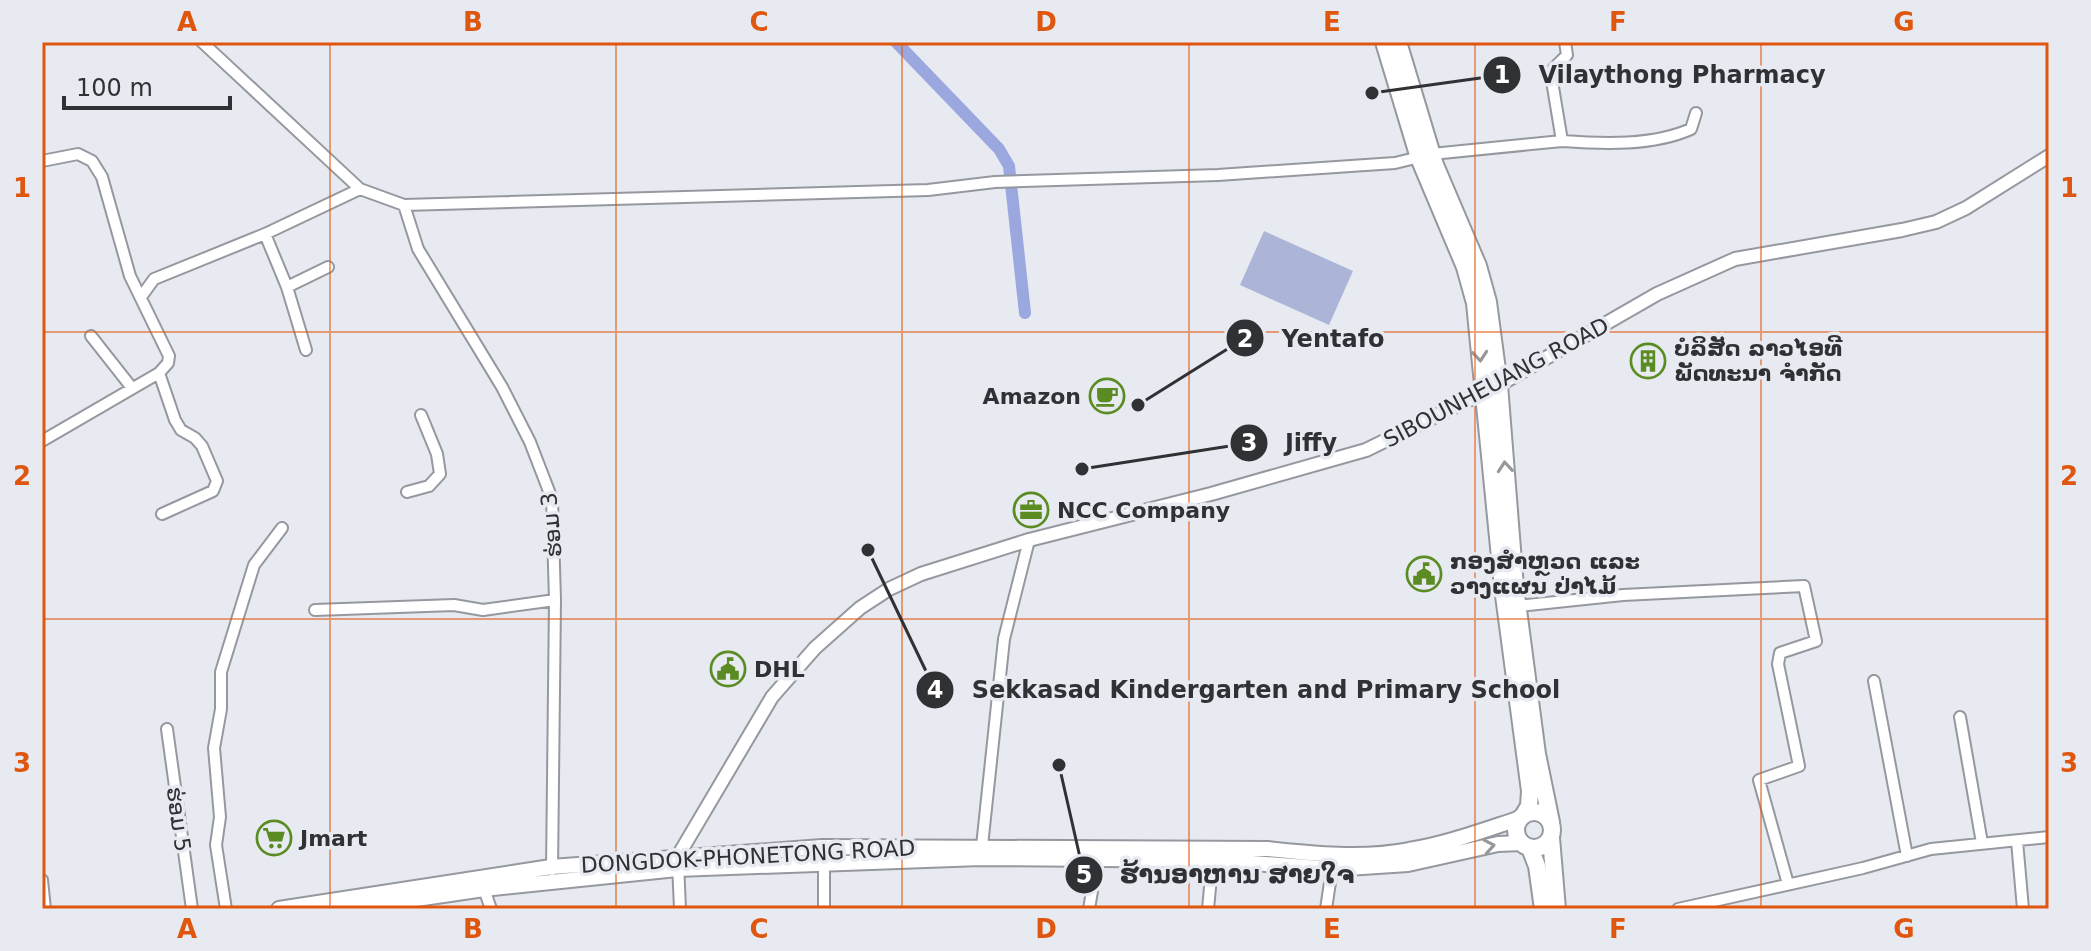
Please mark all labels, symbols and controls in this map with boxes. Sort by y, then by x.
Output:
text: A [177,7,197,37]
text: B [463,7,483,37]
text: C [749,7,769,37]
text: D [1035,7,1057,37]
text: E [1323,7,1341,37]
text: F [1609,7,1627,37]
text: G [1893,7,1915,37]
callout: Vilaythong Pharmacy [1482,51,1841,99]
scale bar [64,60,230,110]
text: 1 [1494,61,1510,89]
text: Vilaythong Pharmacy [1538,61,1826,89]
text: 100 m [76,74,153,102]
text: 1 [13,173,31,203]
text: 1 [2060,173,2078,203]
street label: SIBOUNHEUANG ROAD [1379,312,1613,452]
callout: Yentafo [1225,314,1400,362]
text: 2 [1237,325,1253,353]
text: Yentafo [1280,325,1385,353]
place label: ບໍລິສັດ ລາວໄອທີ ພັດທະນາ ຈຳກັດ [1674,335,1843,386]
building icon: ບໍລິສັດ ລາວໄອທີ ພັດທະນາ ຈຳກັດ [1629,342,1667,380]
one-way arrow [1471,350,1488,363]
cafe icon: Amazon [1088,377,1126,415]
place label: Amazon [983,384,1081,409]
callout: Jiffy [1229,419,1353,467]
text: 3 [1241,429,1257,457]
text: Jiffy [1283,429,1337,457]
one-way arrow [1497,460,1514,473]
text: 2 [13,461,31,491]
text: 2 [2060,461,2078,491]
street label: ຮ່ອມ 3 [536,491,567,559]
office icon: NCC Company [1012,491,1050,529]
place label: NCC Company [1057,498,1230,523]
place label: ກອງສໍາຫຼວດ ແລະ ວາງແຜນ ປ່າໄມ້ [1450,549,1640,599]
public building icon: ກອງສໍາຫຼວດ ແລະ ວາງແຜນ ປ່າໄມ້ [1405,555,1443,593]
public building icon: DHL [709,650,747,688]
place label: DHL [754,657,805,682]
callout: Sekkasad Kindergarten and Primary School [915,666,1576,714]
text: 4 [927,676,943,704]
text: Sekkasad Kindergarten and Primary School [972,676,1560,704]
text: 3 [13,748,31,778]
text: 3 [2060,748,2078,778]
street label: ຮ່ອມ 5 [162,785,195,853]
supermarket icon: Jmart [255,819,293,857]
place label: Jmart [298,826,368,851]
street label: DONGDOK-PHONETONG ROAD [580,835,916,878]
one-way arrow [1482,838,1496,855]
callout: ຮ້ານອາຫານ ສາຍໃຈ [1064,851,1371,899]
text: ຮ້ານອາຫານ ສາຍໃຈ [1120,859,1354,889]
text: 5 [1076,861,1092,889]
text: A [177,914,197,944]
text: B [463,914,483,944]
text: C [749,914,769,944]
text: D [1035,914,1057,944]
text: E [1323,914,1341,944]
text: F [1609,914,1627,944]
text: G [1893,914,1915,944]

